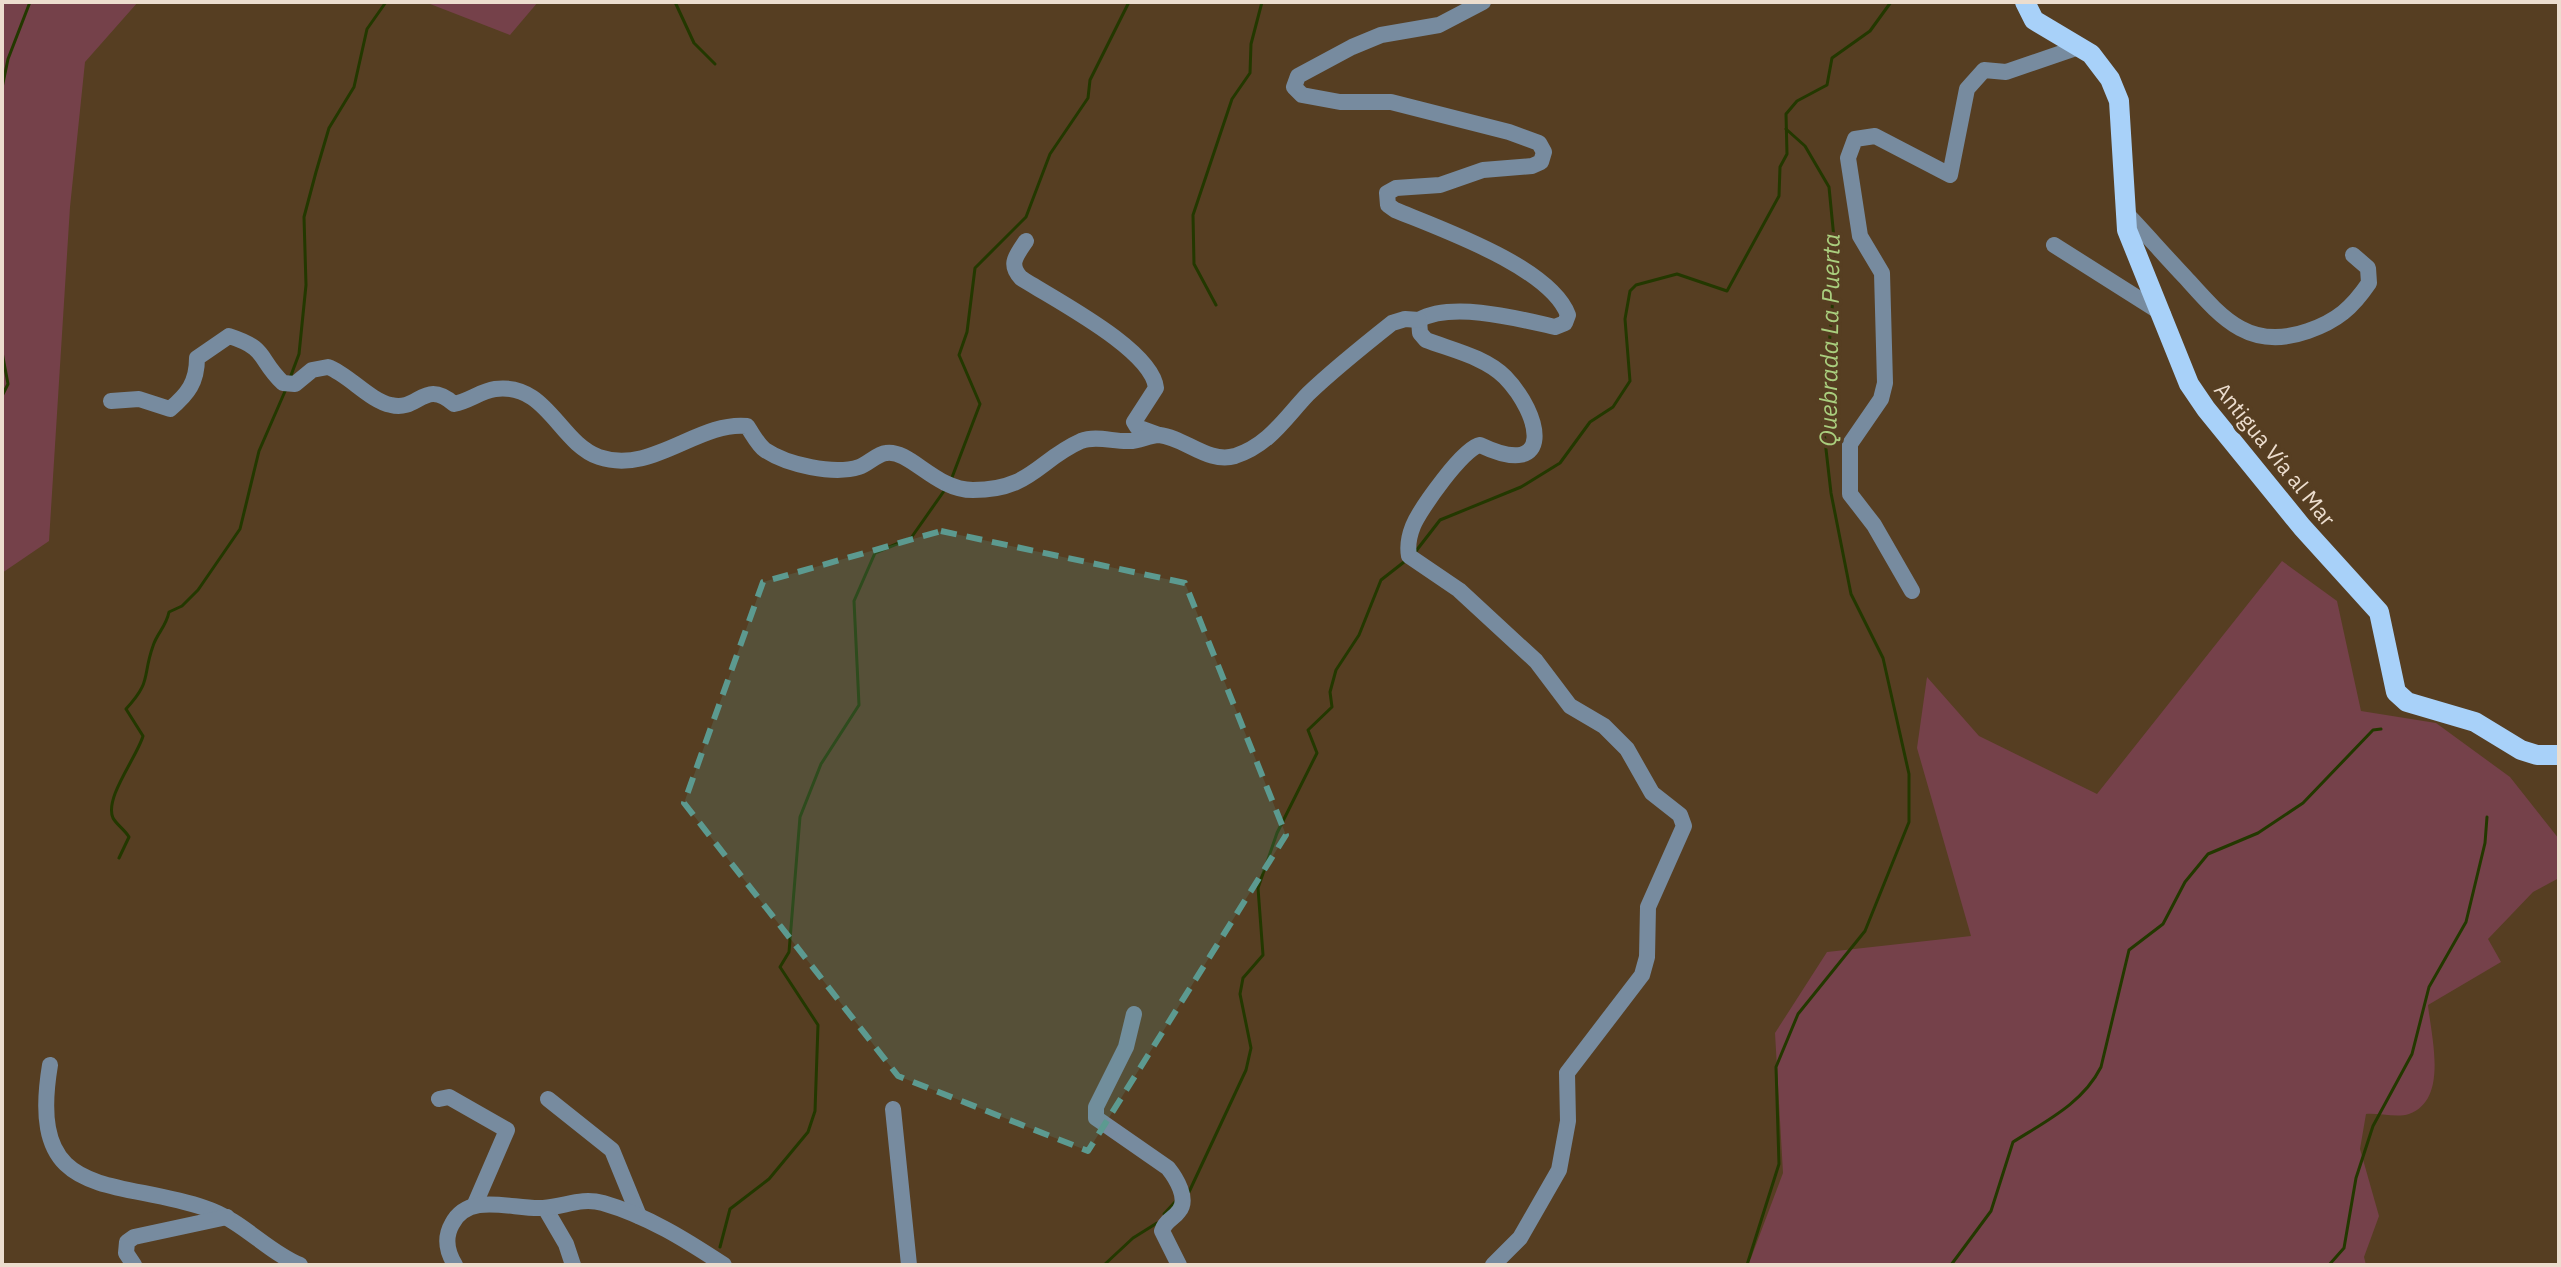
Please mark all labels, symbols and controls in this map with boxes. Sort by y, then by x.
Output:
water label: Quebrada La Puerta [1811,233,1847,447]
street label: Antigua Vía al Mar [2208,376,2342,532]

